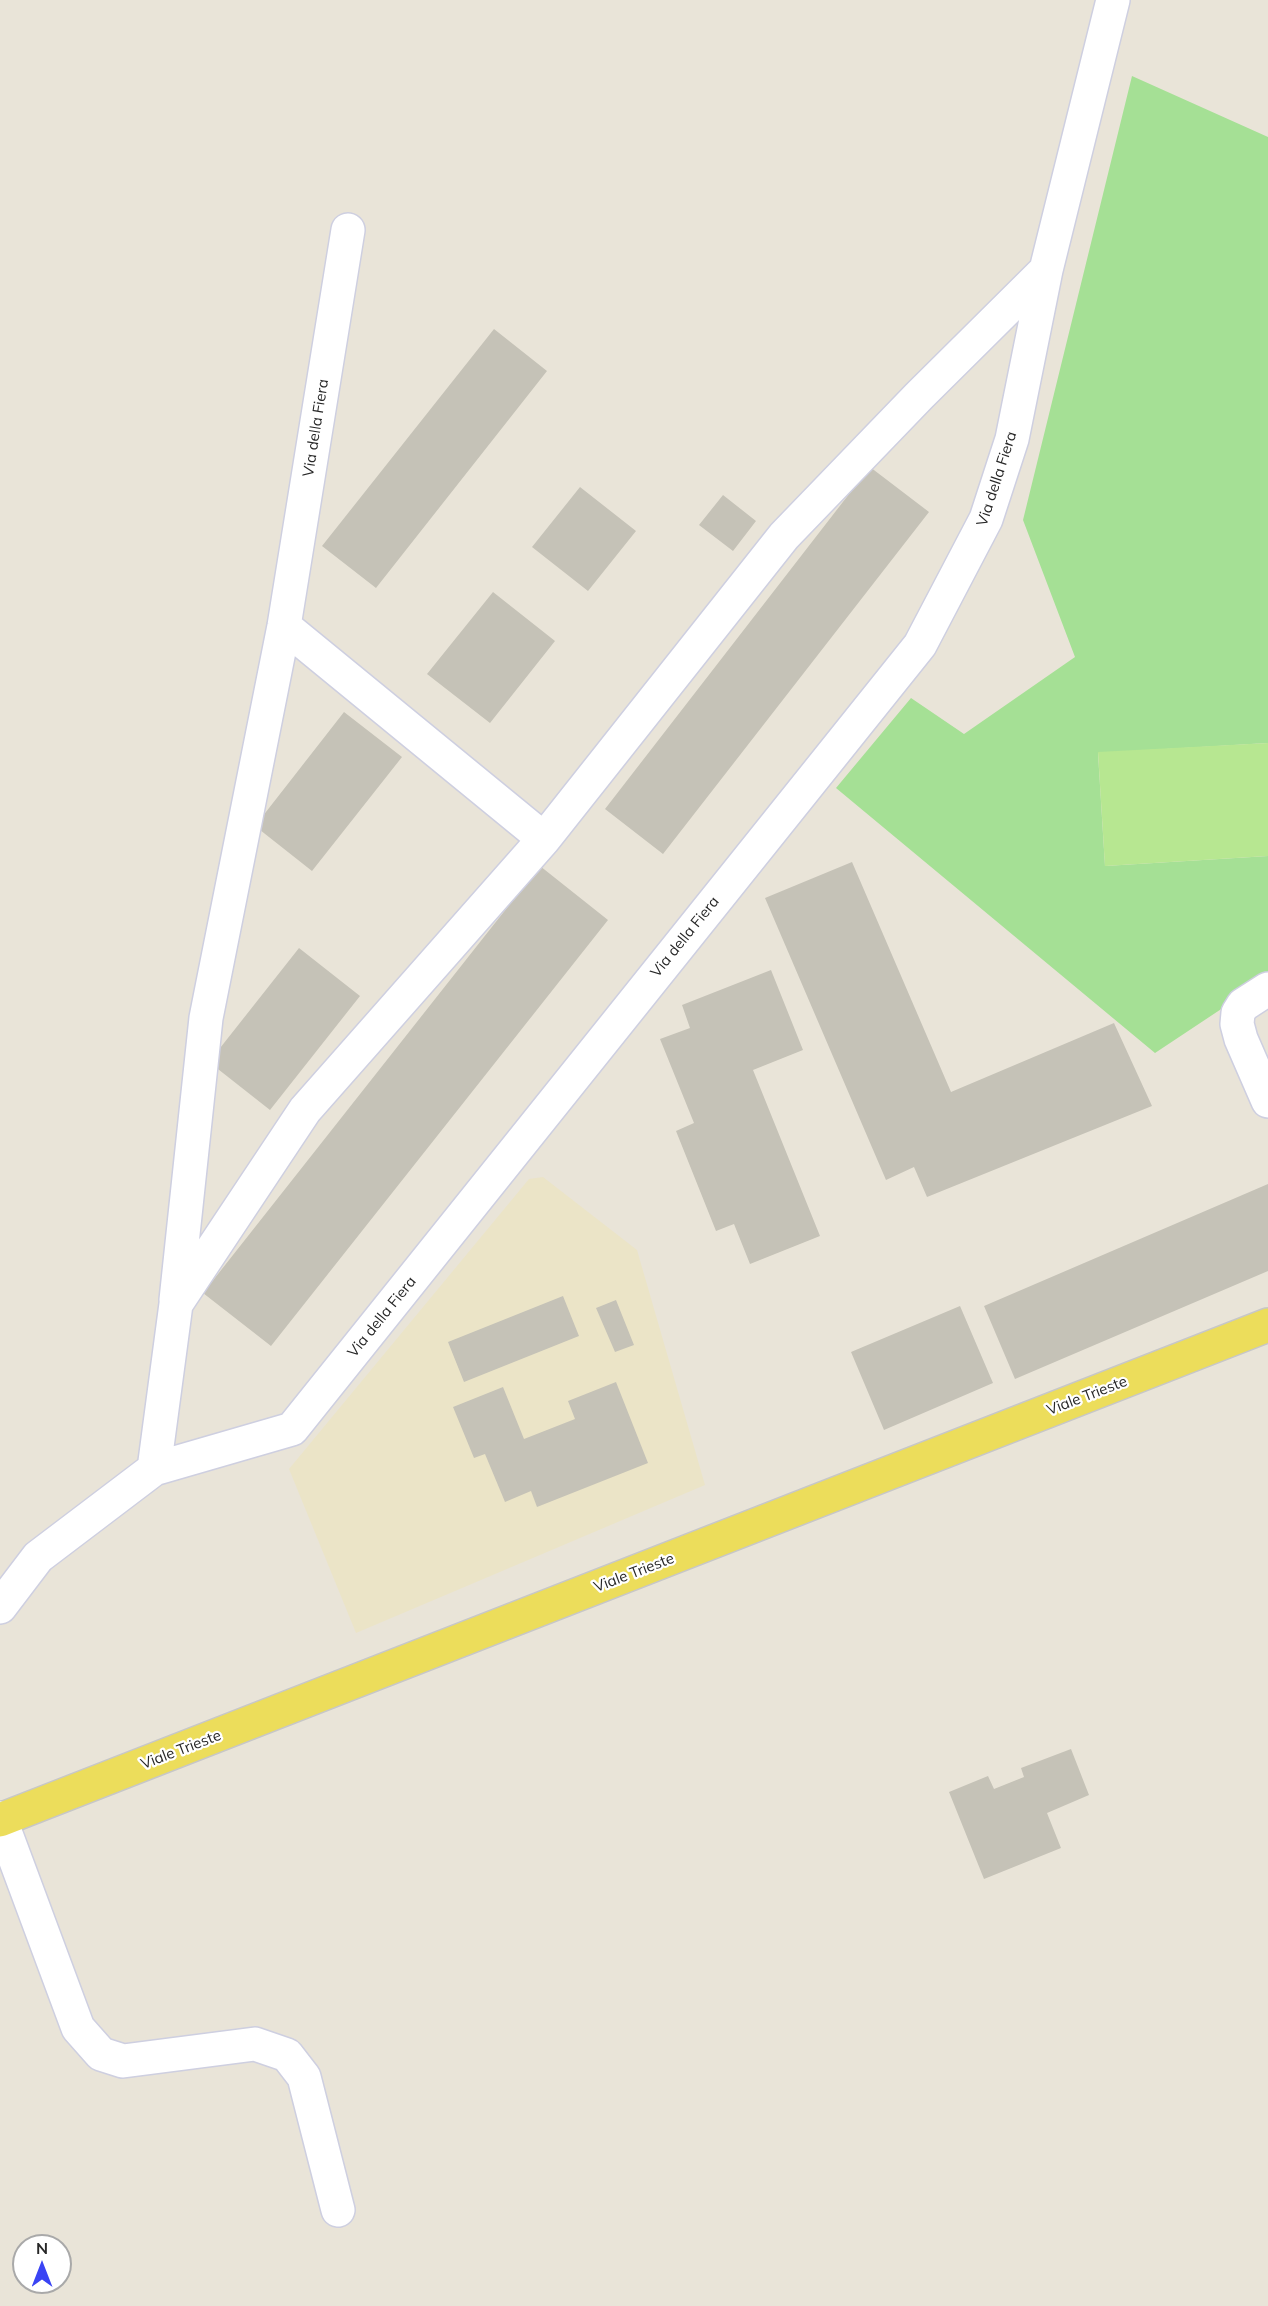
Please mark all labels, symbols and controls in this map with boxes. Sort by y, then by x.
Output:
street label: Via della Fiera [299,378,333,478]
street label: Via della Fiera [973,429,1021,529]
street label: Via della Fiera [647,893,723,981]
street label: Via della Fiera [344,1273,420,1361]
street label: Viale Trieste [1044,1372,1130,1420]
street label: Viale Trieste [591,1549,677,1597]
street label: Viale Trieste [138,1726,224,1774]
north arrow [12,2234,72,2294]
text: N [36,2238,48,2258]

